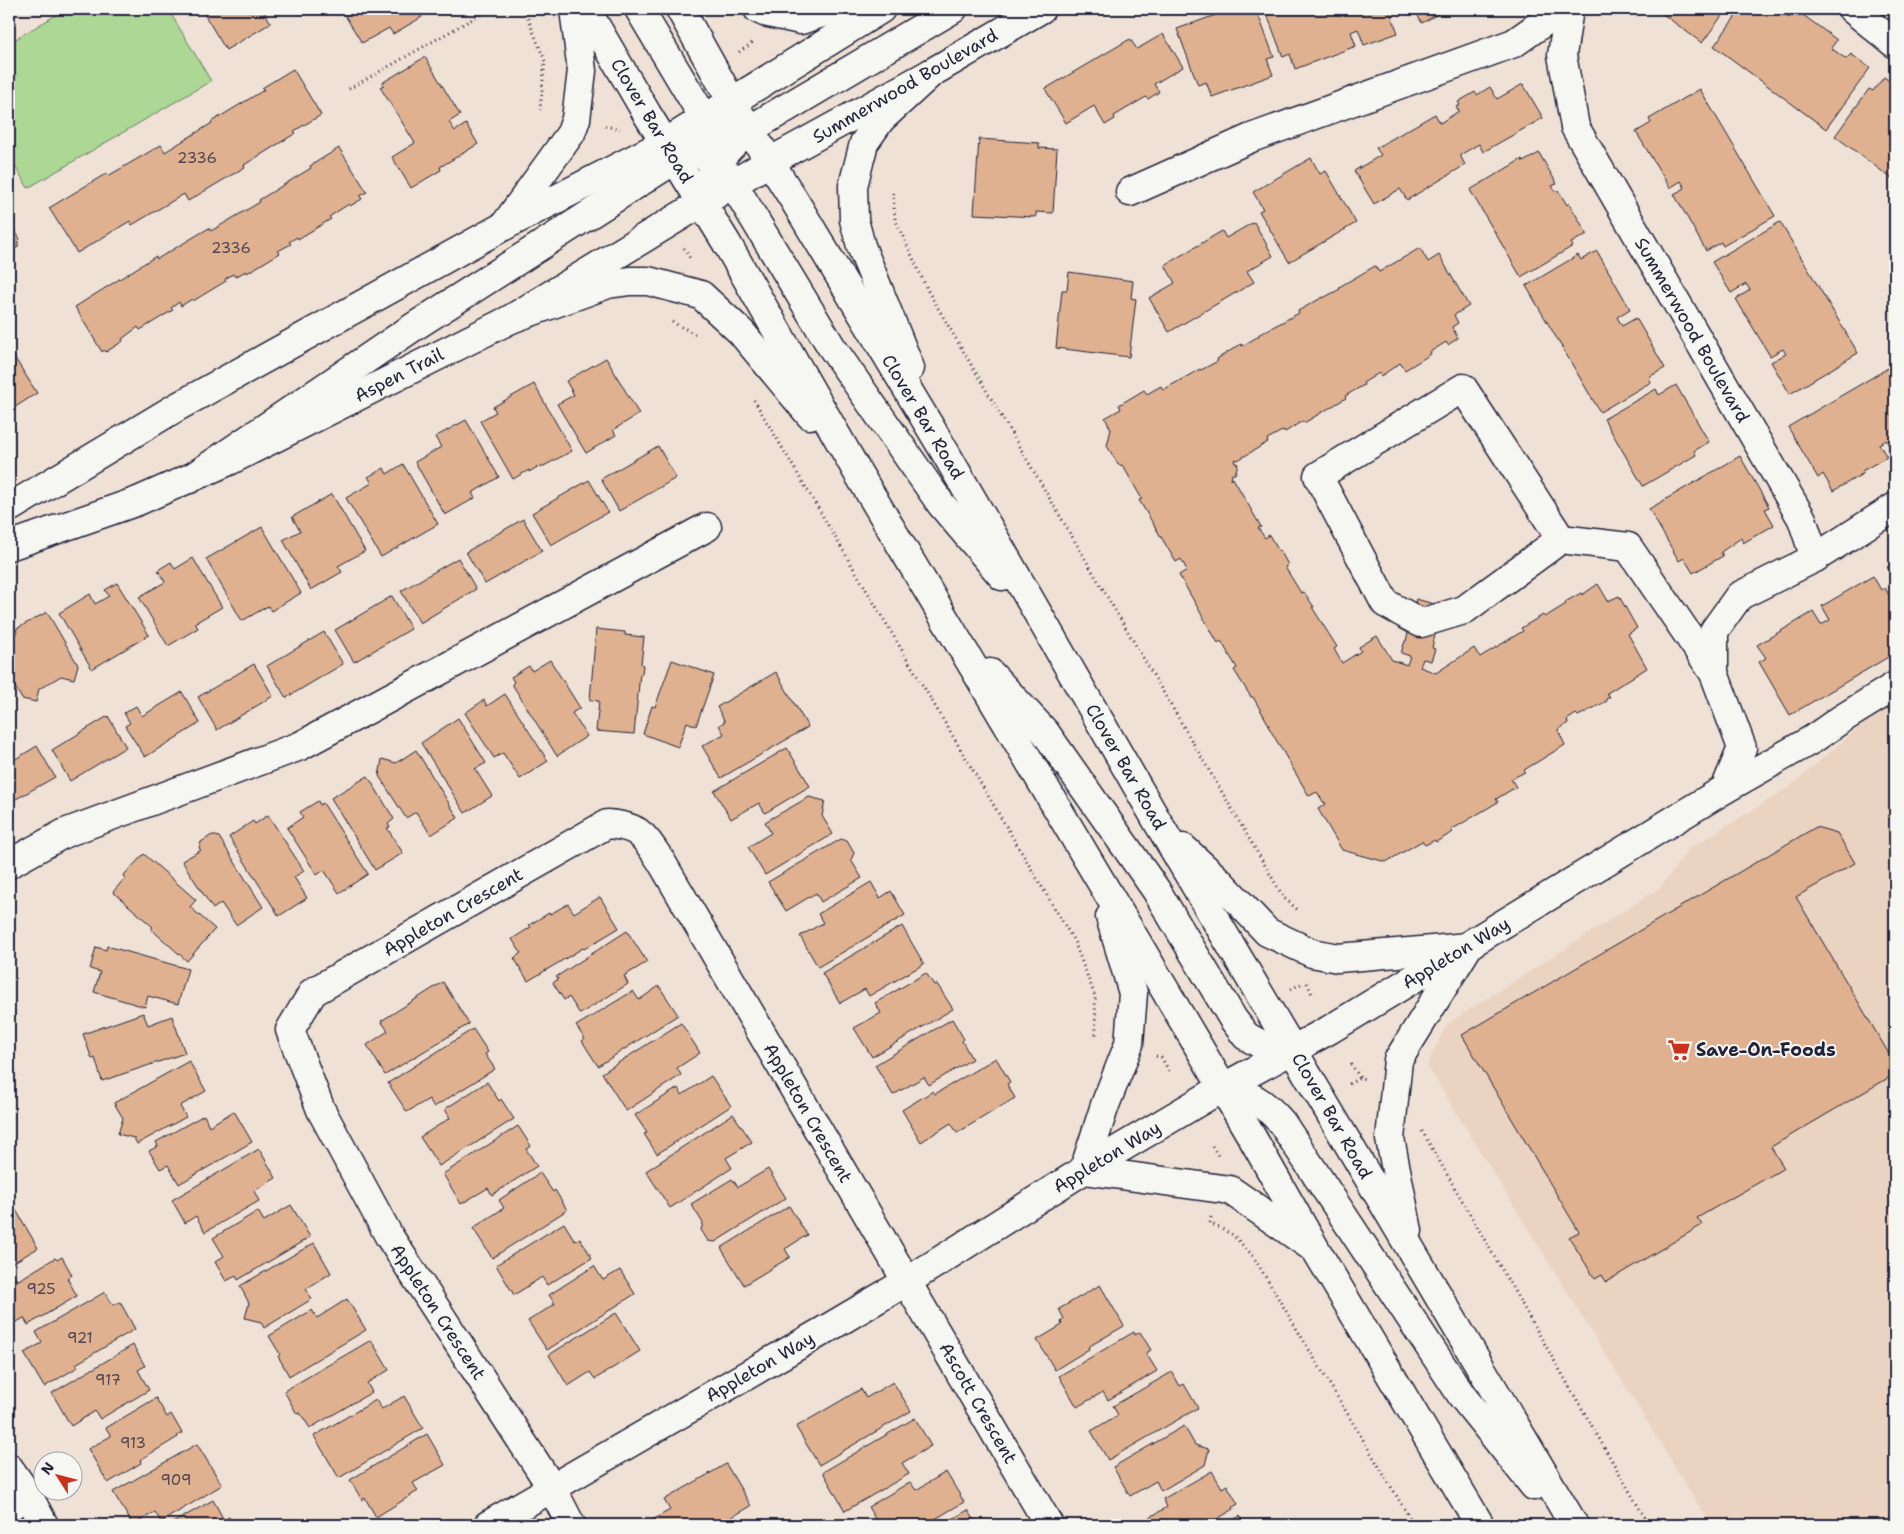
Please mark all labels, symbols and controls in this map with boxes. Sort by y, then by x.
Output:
street label: Summerwood Boulevard [808,23,1002,149]
street label: Clover Bar Road [605,54,699,188]
house number: 2336 [177,148,217,168]
street label: Summerwood Boulevard [1629,233,1755,427]
house number: 2336 [211,238,251,258]
street label: Aspen Trail [350,342,448,408]
street label: Clover Bar Road [876,350,970,484]
street label: Clover Bar Road [1080,700,1172,834]
street label: Appleton Crescent [379,862,527,962]
street label: Appleton Way [1398,911,1514,995]
supermarket icon: Save-On-Foods [1666,1037,1692,1063]
place label: Save-On-Foods [1696,1038,1836,1062]
street label: Appleton Crescent [758,1039,858,1187]
street label: Clover Bar Road [1286,1049,1378,1183]
street label: Appleton Way [1049,1115,1165,1199]
street label: Appleton Crescent [385,1239,491,1385]
house number: 925 [26,1279,56,1299]
street label: Appleton Way [701,1326,819,1408]
house number: 921 [67,1328,93,1348]
street label: Ascott Crescent [933,1338,1023,1468]
house number: 917 [95,1370,121,1390]
house number: 913 [120,1433,146,1453]
north arrow [32,1452,82,1502]
text: N [37,1459,58,1478]
house number: 909 [161,1470,191,1490]

